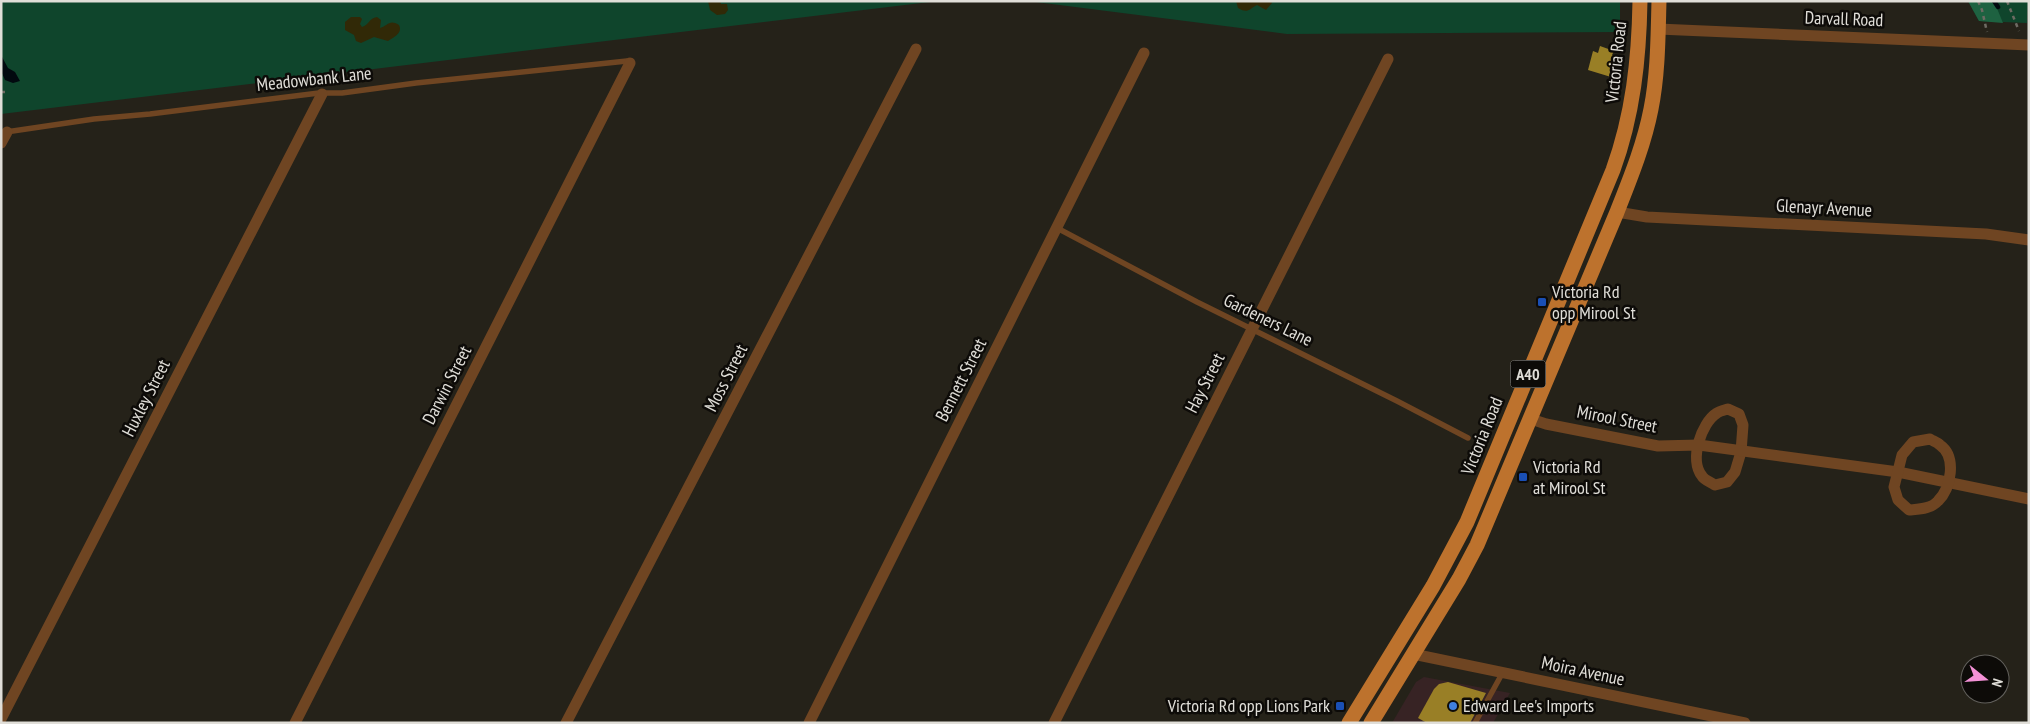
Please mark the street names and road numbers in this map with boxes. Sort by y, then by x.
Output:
street label: Darvall Road [1804,6,1884,31]
street label: Victoria Road [1600,20,1631,105]
street label: Meadowbank Lane [255,61,372,96]
street label: Glenayr Avenue [1775,194,1873,222]
street label: Gardeners Lane [1220,288,1316,351]
street label: Bennett Street [930,334,991,425]
street label: Moss Street [699,340,752,415]
street label: Darwin Street [417,342,476,428]
street label: Hay Street [1180,349,1229,417]
street label: Huxley Street [116,355,175,440]
road number: A40 [1510,360,1546,388]
street label: Victoria Road [1455,394,1508,479]
street label: Mirool Street [1575,399,1659,438]
street label: Moira Avenue [1540,651,1627,691]

